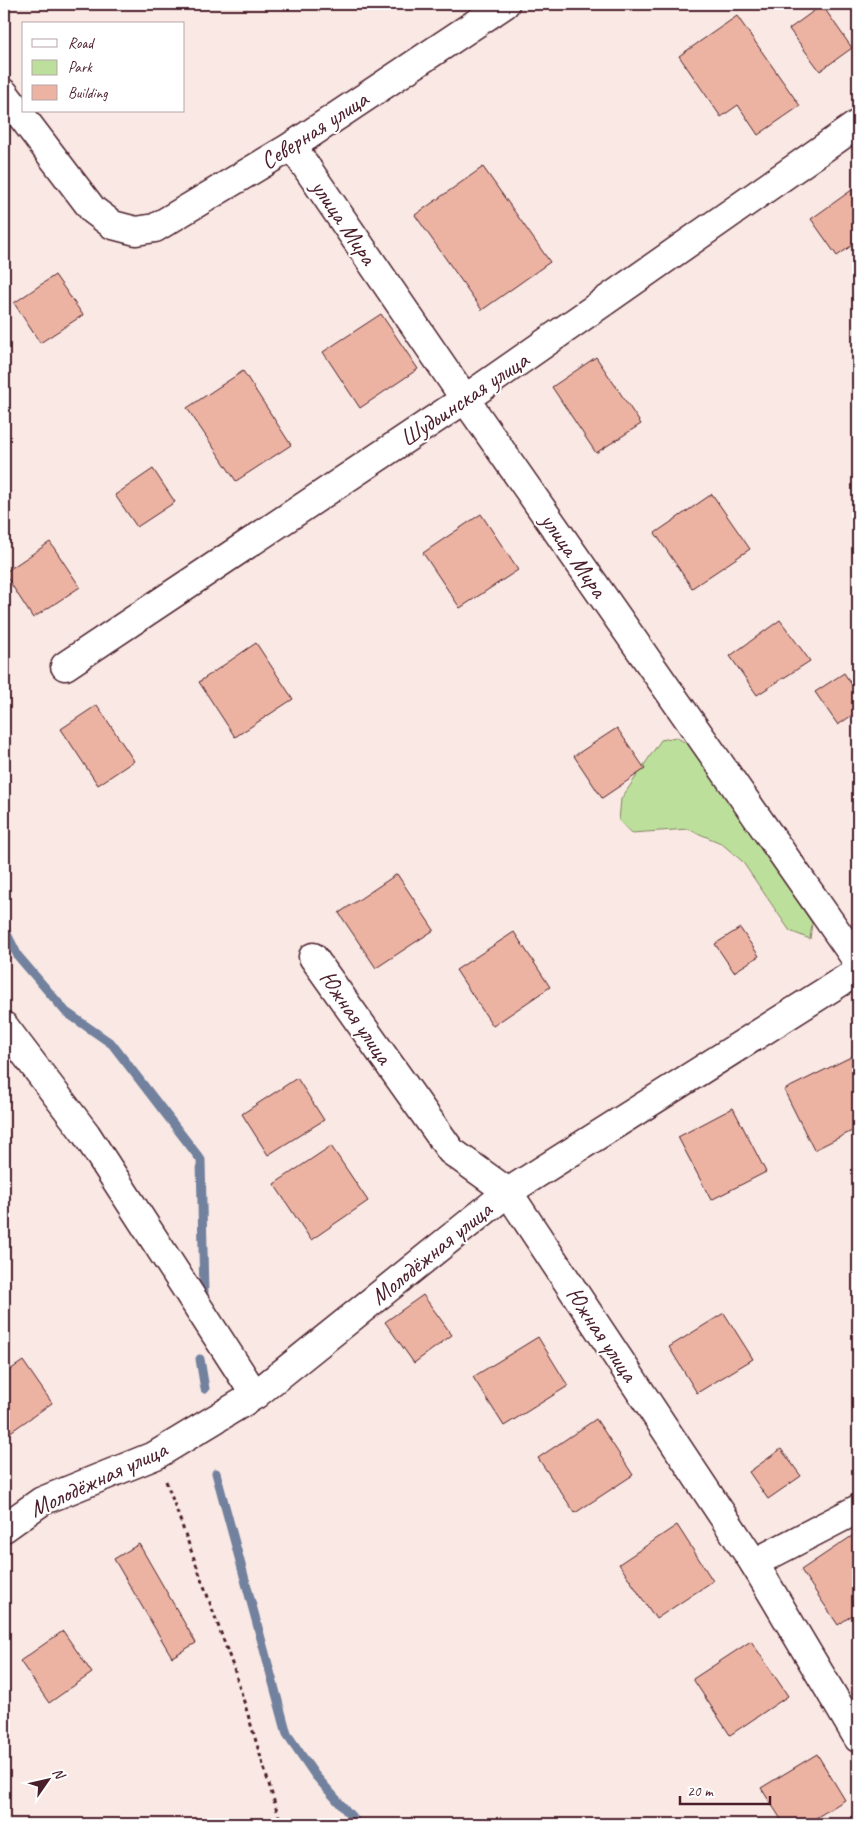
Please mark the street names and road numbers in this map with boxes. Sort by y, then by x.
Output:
street label: Северная улица [254,83,375,176]
street label: улица Мира [303,172,384,272]
street label: Шудьинская улица [394,344,535,453]
street label: улица Мира [533,505,615,604]
street label: Южная улица [313,964,400,1071]
street label: Молодёжная улица [364,1194,499,1311]
street label: Южная улица [559,1281,645,1388]
street label: Молодёжная улица [25,1434,173,1524]

